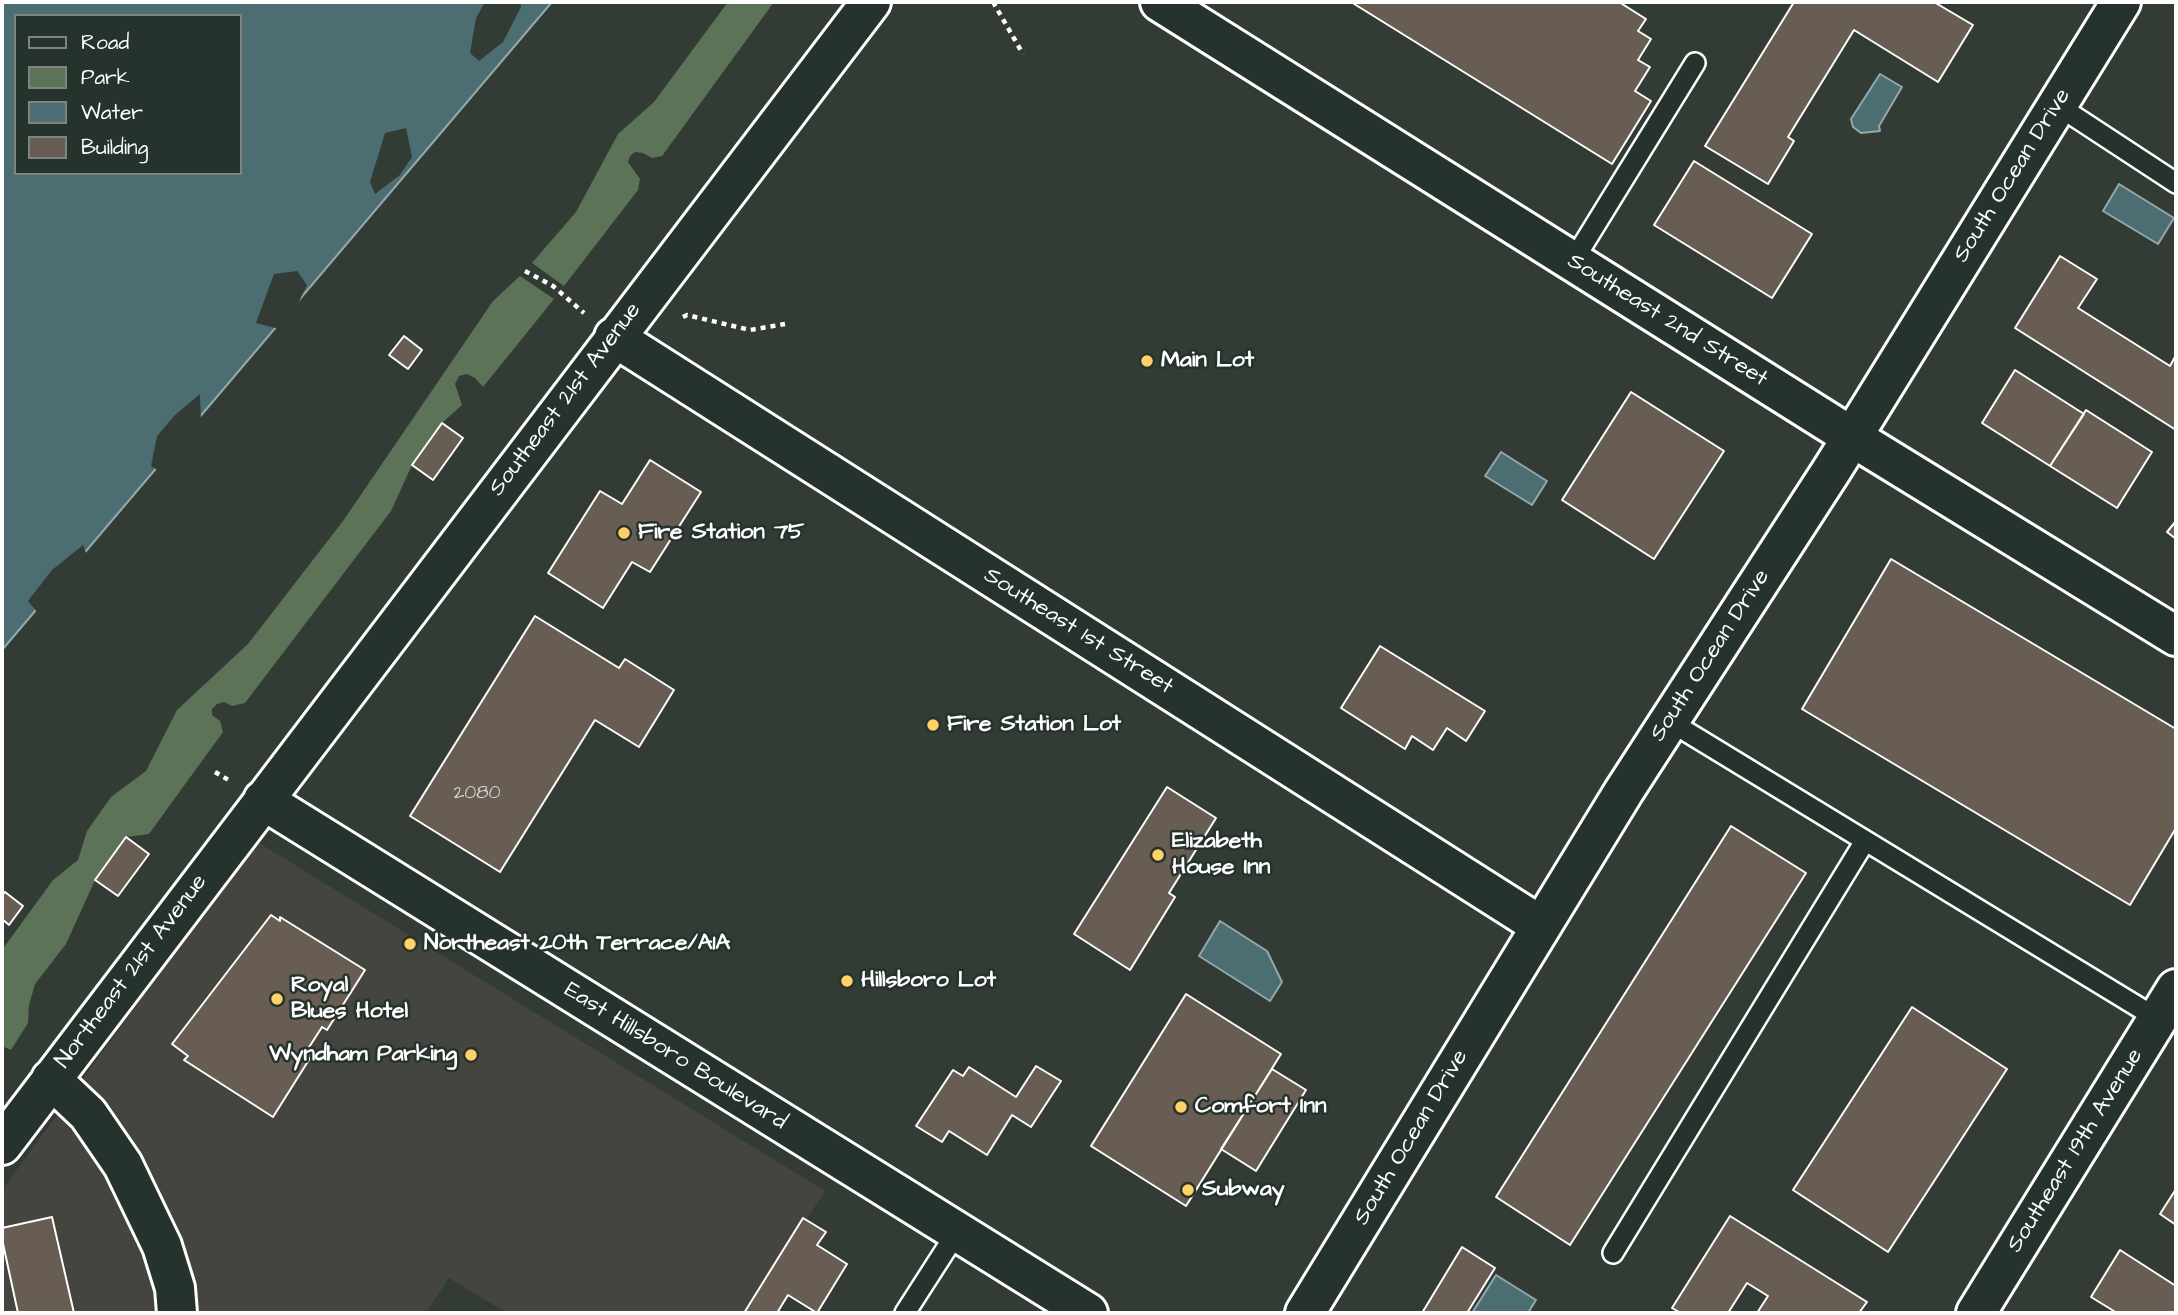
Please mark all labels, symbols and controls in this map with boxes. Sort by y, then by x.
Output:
legend [14,14,242,175]
text: Road [81,28,129,57]
text: Park [81,63,130,92]
street label: South Ocean Drive [1948,84,2078,268]
text: Water [81,98,143,127]
text: Building [81,133,148,162]
street label: Southeast 2nd Street [1562,248,1772,394]
street label: Southeast 21st Avenue [484,298,648,502]
place label: Main Lot [1161,347,1254,375]
marker: Main Lot [1139,353,1155,369]
place label: Fire Station 75 [638,519,804,547]
marker: Fire Station 75 [616,525,632,541]
street label: Southeast 1st Street [978,562,1178,702]
street label: South Ocean Drive [1645,565,1777,747]
place label: Fire Station Lot [947,711,1121,739]
marker: Fire Station Lot [925,717,941,733]
house number: 2080 [453,783,501,805]
place label: Elizabeth House Inn [1172,828,1270,882]
marker: Elizabeth House Inn [1150,847,1166,863]
street label: Northeast 21st Avenue [50,870,214,1074]
place label: Northeast 20th Terrace/A1A [424,930,730,958]
marker: Northeast 20th Terrace/A1A [402,936,418,952]
place label: Hillsboro Lot [861,967,996,995]
place label: Royal Blues Hotel [291,972,408,1026]
marker: Hillsboro Lot [839,973,855,989]
street label: East Hillsboro Boulevard [559,977,791,1137]
marker: Royal Blues Hotel [269,991,285,1007]
place label: Wyndham Parking [269,1041,457,1069]
street label: Southeast 19th Avenue [2002,1044,2150,1258]
street label: South Ocean Drive [1349,1045,1475,1231]
marker: Wyndham Parking [463,1047,479,1063]
place label: Comfort Inn [1195,1093,1326,1121]
marker: Comfort Inn [1173,1099,1189,1115]
place label: Subway [1202,1176,1284,1204]
marker: Subway [1180,1182,1196,1198]

